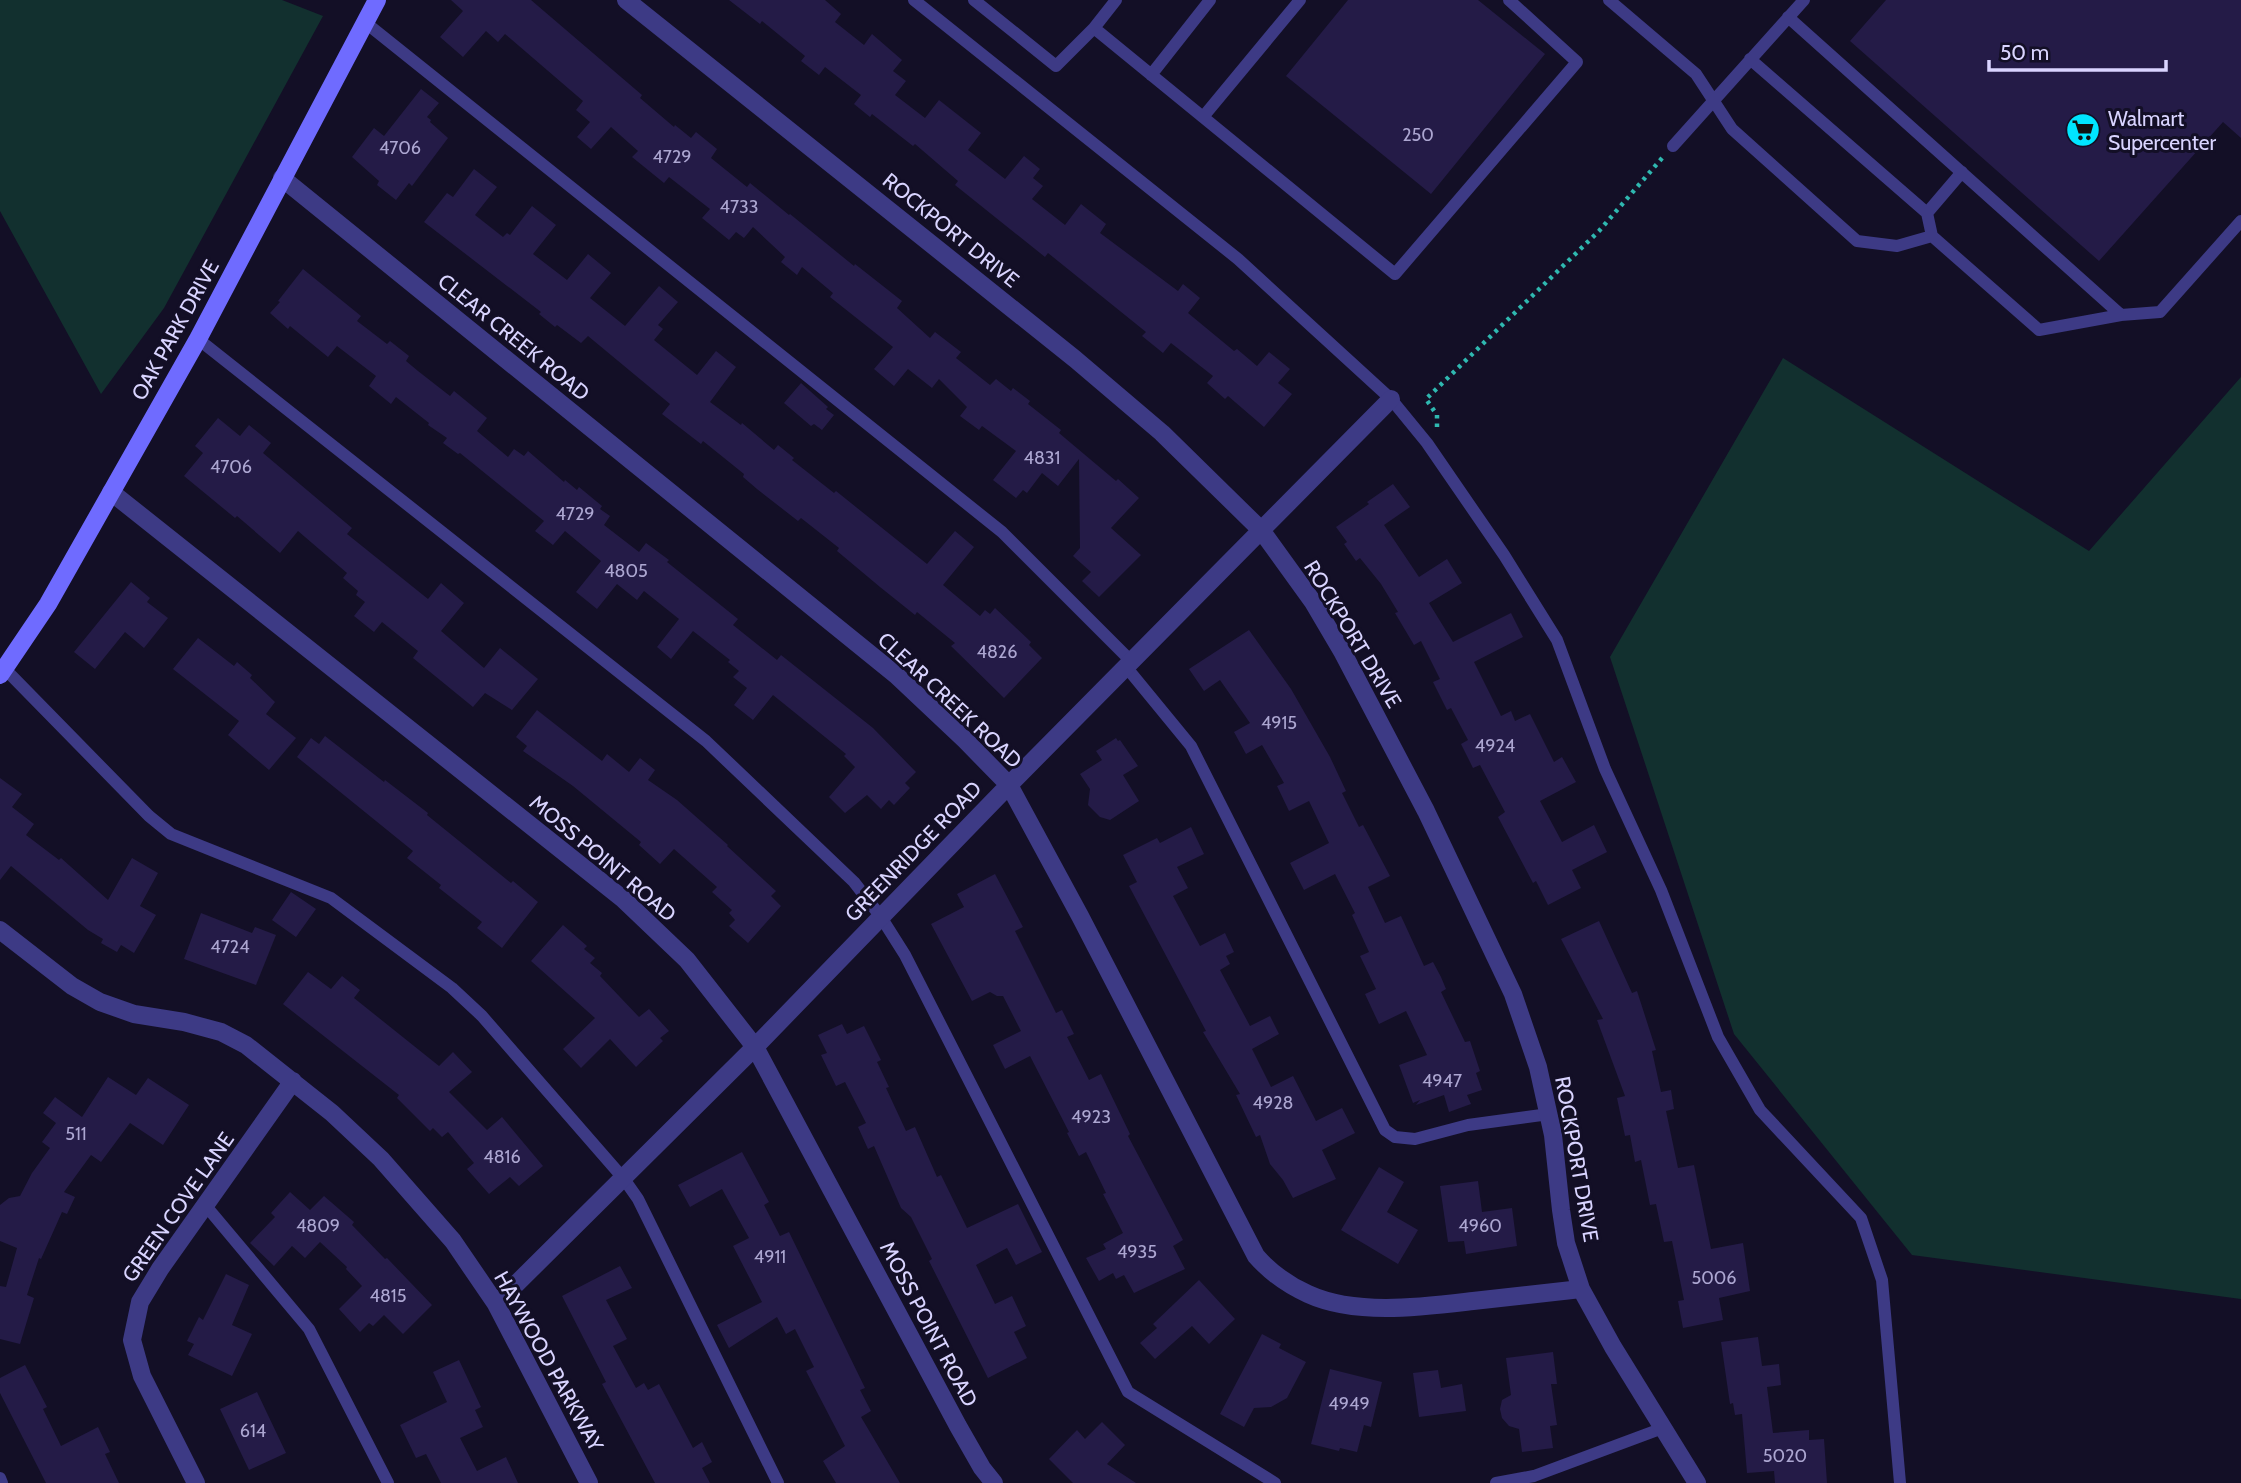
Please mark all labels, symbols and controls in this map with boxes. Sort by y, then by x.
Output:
scale bar [1989,28,2166,72]
text: 50 m [2000,40,2049,65]
place label: Walmart Supercenter [2108,106,2216,155]
supermarket icon: Walmart Supercenter [2064,111,2102,149]
house number: 250 [1402,124,1434,146]
house number: 4706 [379,137,421,159]
house number: 4729 [652,146,692,168]
street label: ROCKPORT DRIVE [878,167,1024,293]
house number: 4733 [720,196,758,218]
street label: OAK PARK DRIVE [126,255,224,405]
street label: CLEAR CREEK ROAD [433,268,595,406]
house number: 4831 [1024,447,1060,469]
house number: 4706 [210,456,252,478]
house number: 4729 [555,503,595,525]
street label: ROCKPORT DRIVE [1299,556,1407,712]
house number: 4805 [604,560,648,582]
street label: CLEAR CREEK ROAD [873,627,1027,773]
house number: 4826 [977,641,1017,663]
house number: 4915 [1261,712,1297,734]
house number: 4924 [1475,735,1515,757]
street label: GREENRIDGE ROAD [840,776,986,926]
street label: MOSS POINT ROAD [525,789,681,927]
house number: 4724 [210,936,250,958]
house number: 4947 [1422,1070,1462,1092]
street label: ROCKPORT DRIVE [1550,1074,1604,1244]
house number: 4928 [1253,1092,1293,1114]
house number: 4923 [1071,1106,1111,1128]
house number: 511 [65,1123,87,1145]
street label: GREEN COVE LANE [117,1127,239,1287]
house number: 4816 [483,1146,521,1168]
house number: 4809 [296,1215,340,1237]
house number: 4960 [1458,1215,1502,1237]
street label: MOSS POINT ROAD [875,1237,983,1411]
house number: 4935 [1117,1241,1157,1263]
house number: 4911 [754,1246,786,1268]
street label: HAYWOOD PARKWAY [489,1267,609,1456]
house number: 5006 [1691,1267,1737,1289]
house number: 4815 [370,1285,406,1307]
house number: 4949 [1328,1393,1370,1415]
house number: 614 [240,1420,266,1442]
house number: 5020 [1763,1445,1807,1467]

